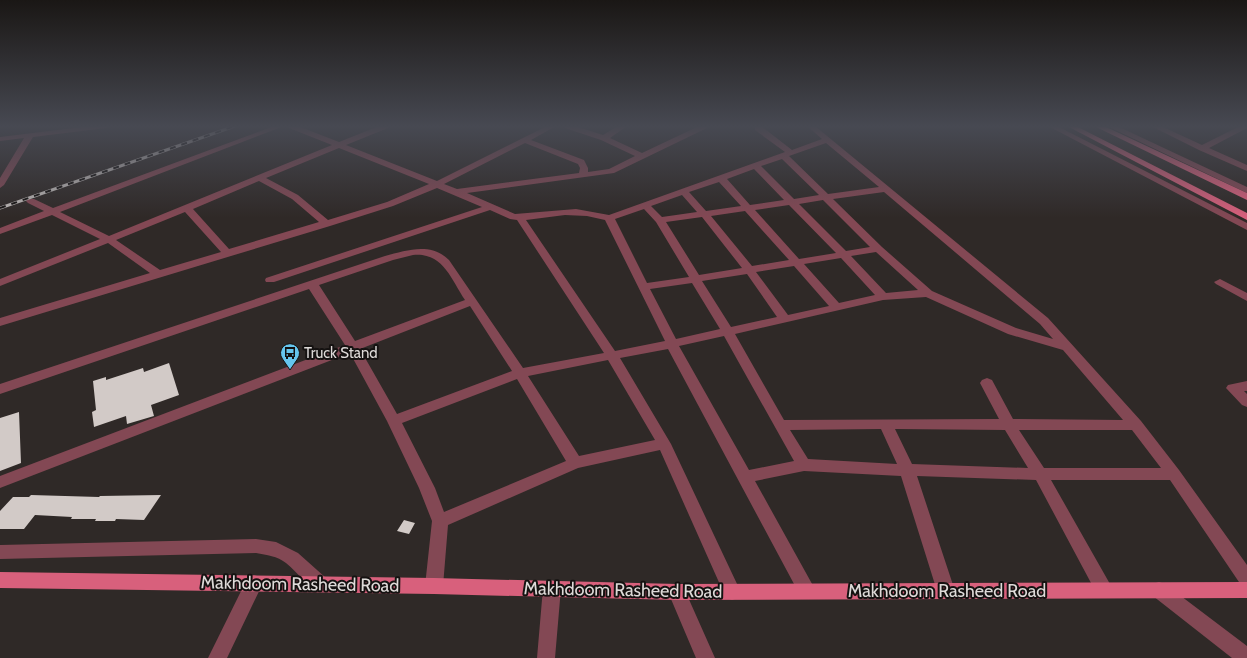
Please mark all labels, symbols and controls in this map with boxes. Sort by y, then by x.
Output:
bus stop icon: Truck Stand [279,342,301,370]
place label: Truck Stand [304,344,378,362]
street label: Makhdoom Rasheed Road [200,571,400,597]
street label: Makhdoom Rasheed Road [523,577,723,603]
street label: Makhdoom Rasheed Road [848,580,1046,602]

